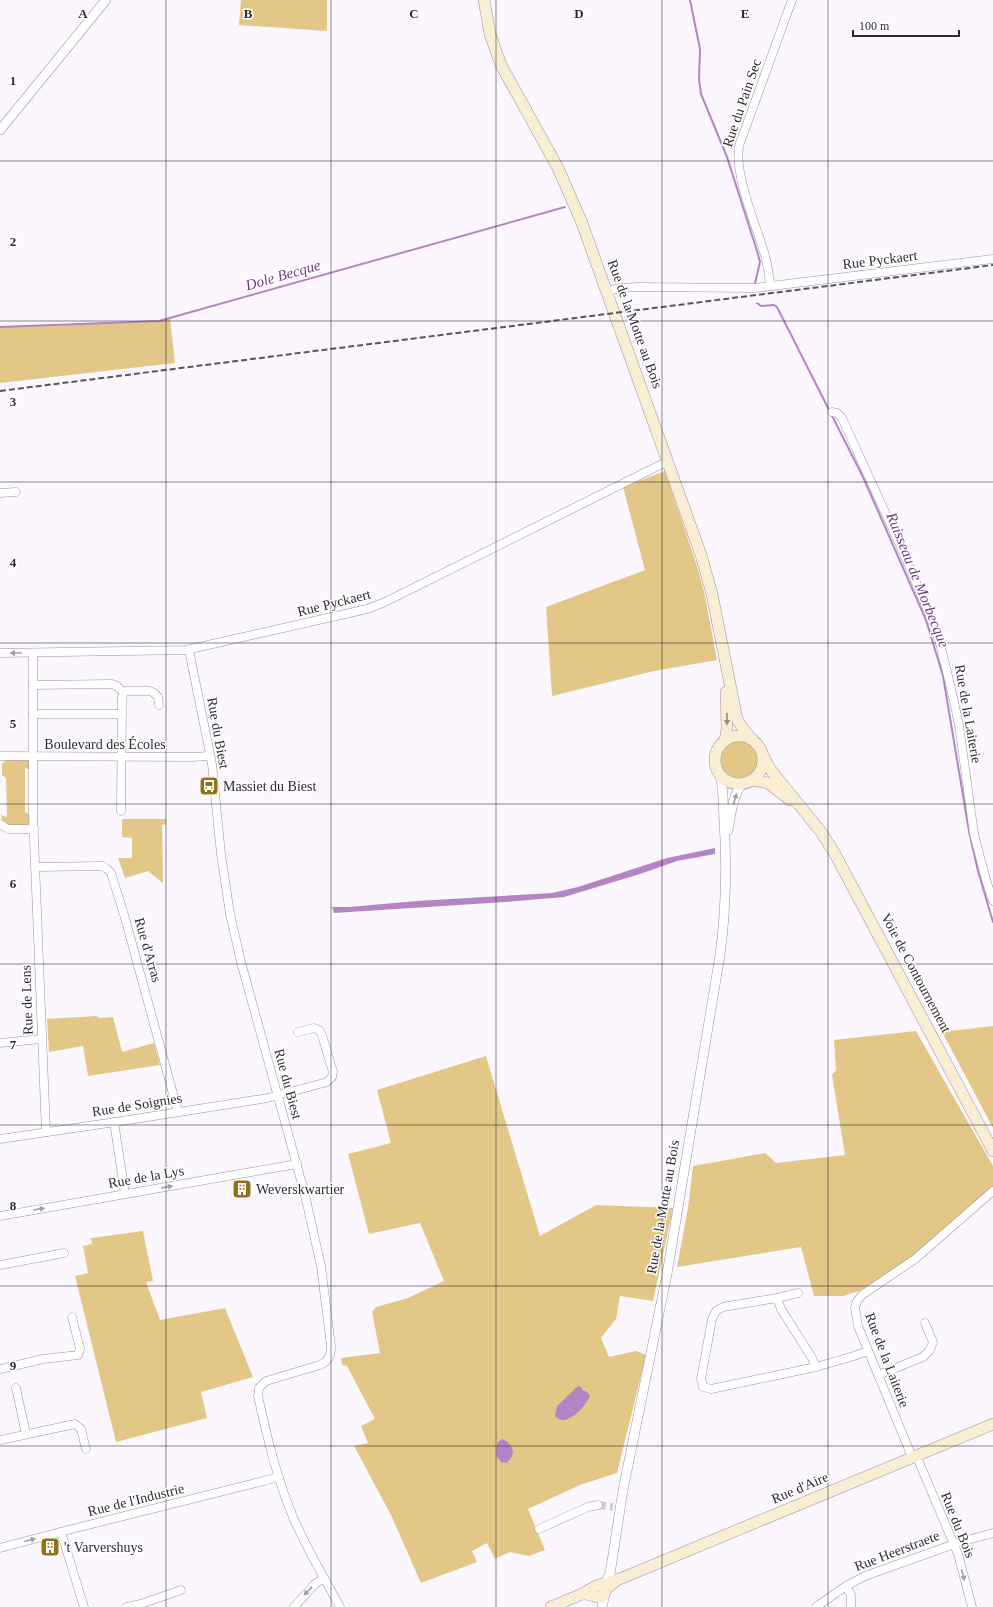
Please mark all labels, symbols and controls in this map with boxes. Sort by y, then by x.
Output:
text: A [78,6,88,21]
text: B [244,6,253,21]
text: C [409,6,419,21]
text: D [574,6,584,21]
text: E [741,6,749,21]
scale bar [853,12,959,38]
text: 100 m [859,19,890,33]
street label: Rue du Pain Sec [720,57,764,149]
text: 1 [10,73,16,88]
text: 2 [10,234,16,249]
street label: Rue Pyckaert [842,248,918,272]
water label: Dole Becque [243,257,323,294]
street label: Rue de la Motte au Bois [605,258,665,390]
text: 3 [10,394,17,409]
water label: Ruisseau de Morbecque [883,509,953,650]
text: 4 [10,555,17,570]
street label: Rue Pyckaert [296,587,372,619]
one-way arrow [9,650,22,656]
street label: Rue de la Laiterie [952,664,984,764]
street label: Rue du Biest [204,696,232,770]
one-way arrow [724,713,730,726]
text: 5 [10,716,17,731]
street label: Boulevard des Écoles [44,736,166,752]
bus stop icon: Massiet du Biest [198,775,220,797]
place label: Massiet du Biest [223,779,316,794]
one-way arrow [732,793,738,806]
text: 6 [10,876,17,891]
street label: Voie de Contournement [878,911,954,1035]
street label: Rue d'Arras [132,916,164,984]
street label: Rue de Lens [18,965,36,1035]
text: 7 [10,1037,17,1052]
street label: Rue du Biest [271,1047,305,1121]
street label: Rue de Soignies [91,1090,183,1120]
street label: Rue de la Motte au Bois [644,1139,682,1275]
street label: Rue de la Lys [107,1163,185,1191]
building icon: Weverskwartier [231,1178,253,1200]
place label: Weverskwartier [256,1182,345,1197]
one-way arrow [160,1184,173,1190]
text: 8 [10,1198,17,1213]
one-way arrow [32,1206,45,1212]
street label: Rue de la Laiterie [862,1311,912,1409]
text: 9 [10,1358,17,1373]
street label: Rue d'Aire [769,1469,831,1507]
street label: Rue de l'Industrie [86,1481,186,1519]
street label: Rue du Bois [938,1490,978,1560]
street label: Rue Heerstraete [852,1528,942,1574]
building icon: 't Varvershuys [39,1536,61,1558]
one-way arrow [24,1537,37,1543]
place label: 't Varvershuys [64,1540,143,1555]
one-way arrow [961,1569,967,1581]
one-way arrow [303,1586,313,1596]

